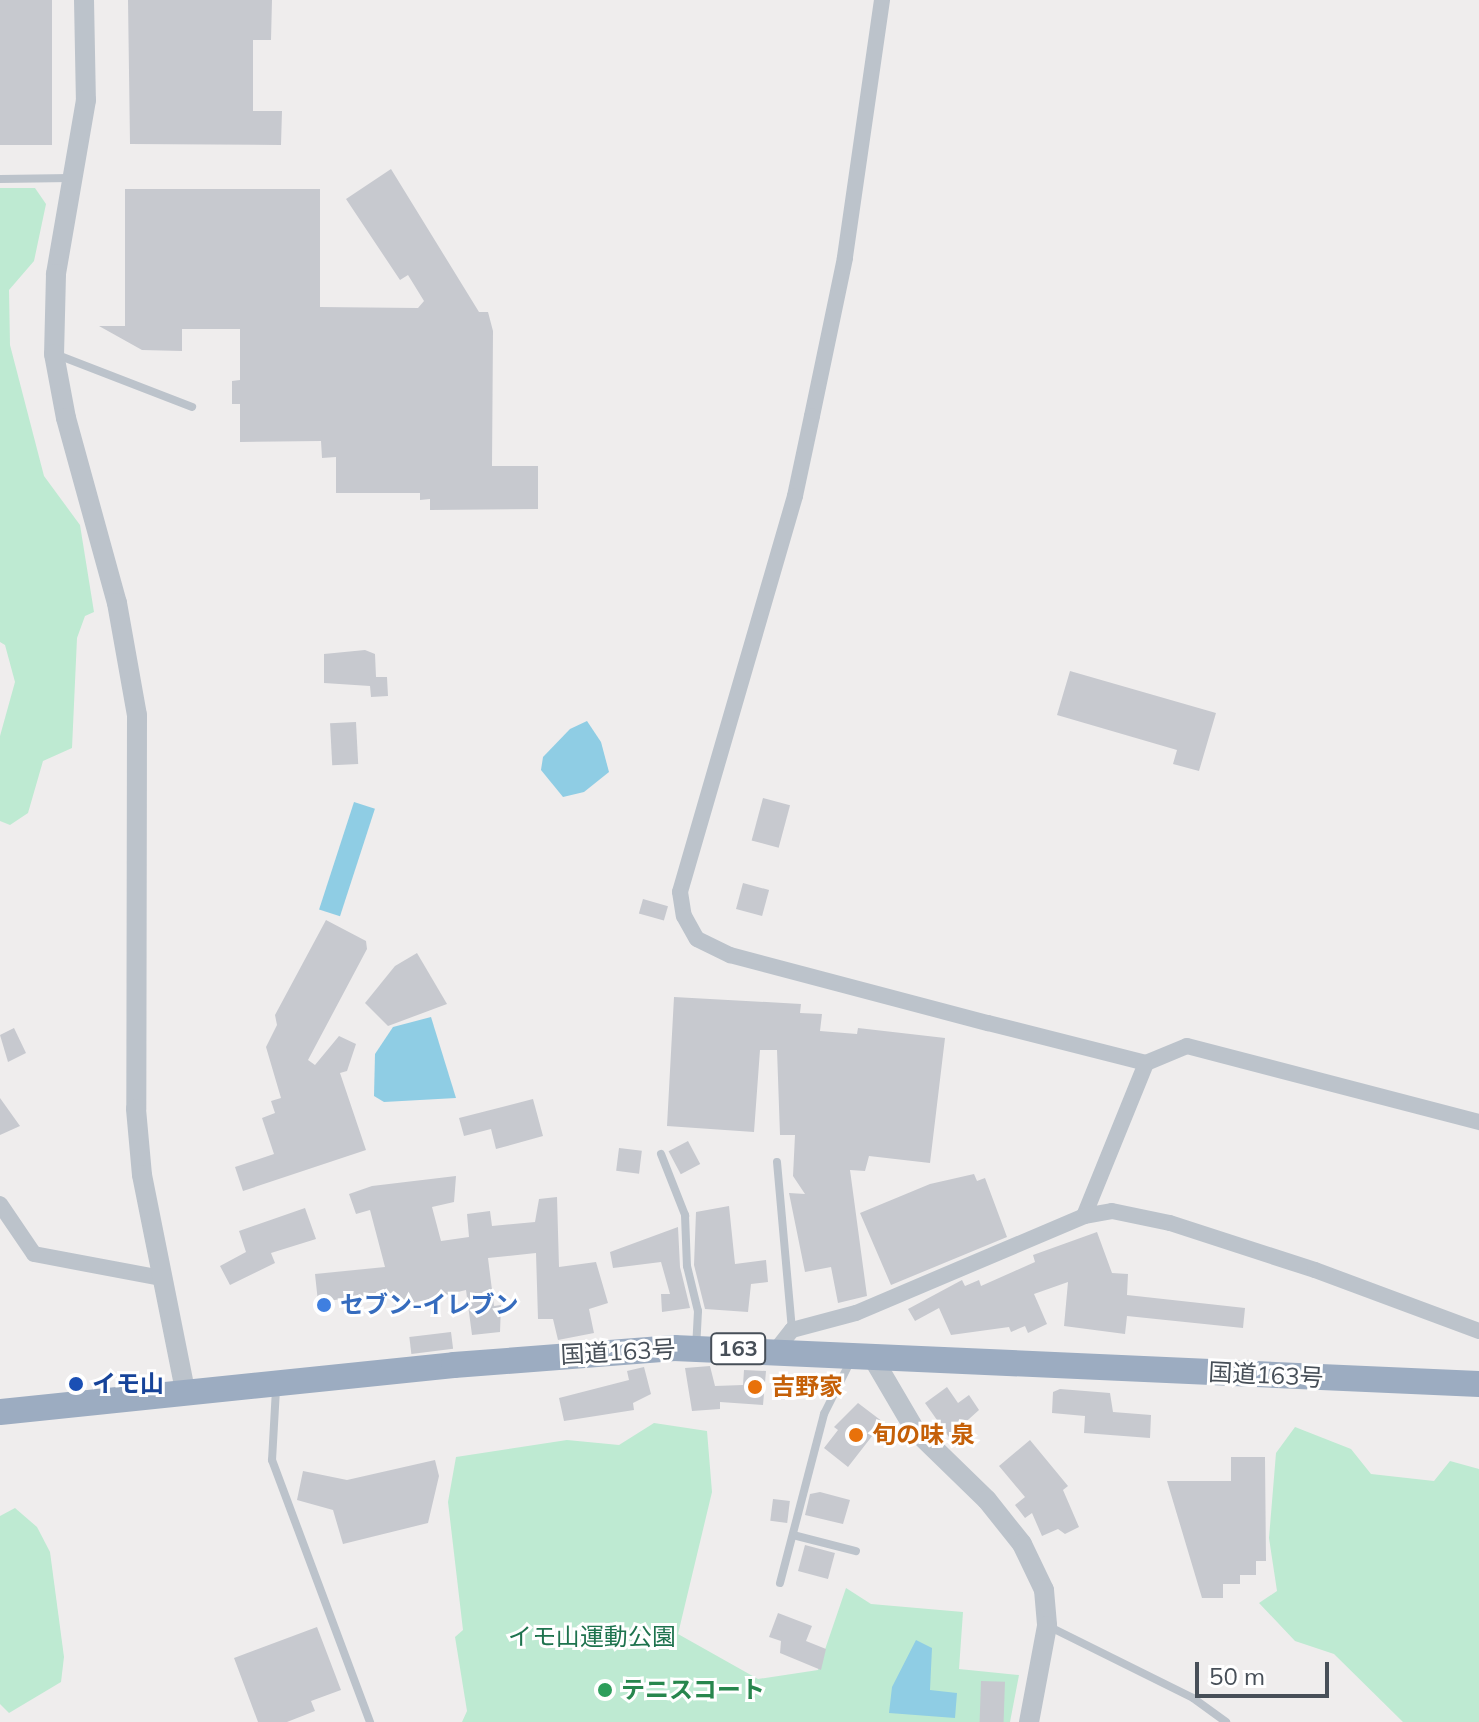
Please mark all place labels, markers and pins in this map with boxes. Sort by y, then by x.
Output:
place label: セブン-イレブン [340,1291,519,1319]
marker: セブン-イレブン [315,1296,333,1314]
place label: イモ山 [92,1370,164,1398]
place label: 吉野家 [771,1373,843,1401]
marker: イモ山 [67,1375,85,1393]
marker: 吉野家 [746,1378,764,1396]
place label: 旬の味 泉 [872,1421,975,1449]
marker: 旬の味 泉 [847,1426,865,1444]
place label: テニスコート [621,1676,765,1704]
marker: テニスコート [596,1681,614,1699]

